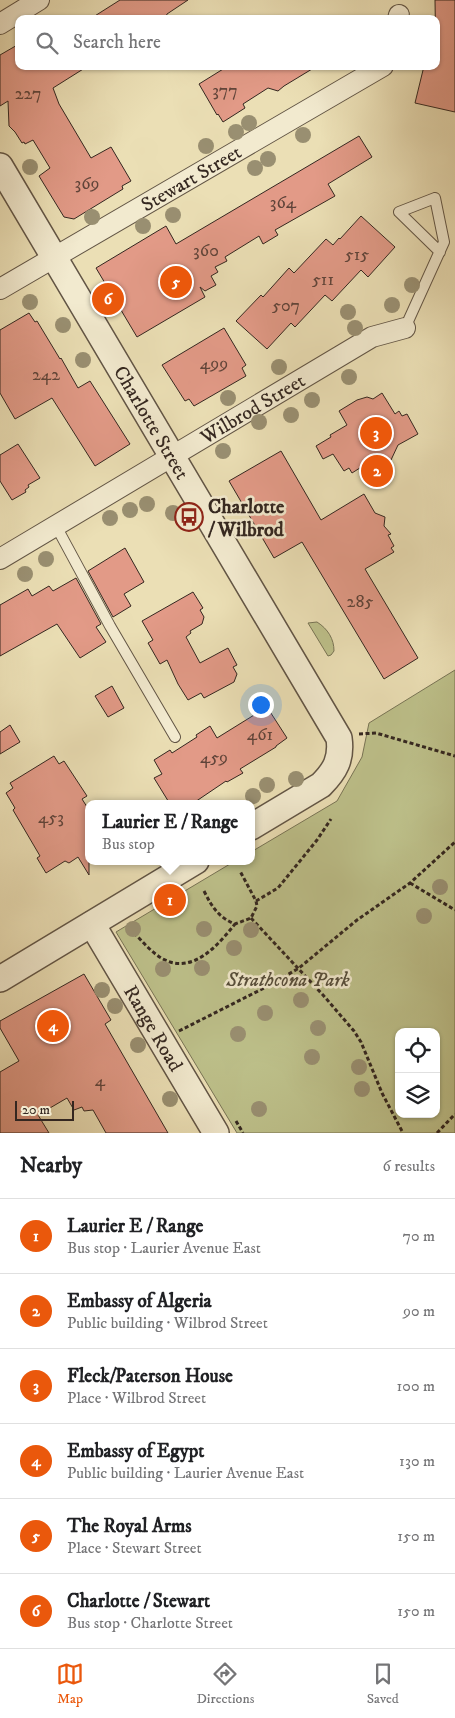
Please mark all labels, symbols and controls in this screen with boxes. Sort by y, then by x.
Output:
search box [15,15,440,70]
icon: search [33,29,61,57]
text: Search here [73,31,161,54]
house number: 377 [212,80,238,102]
house number: 227 [15,83,41,105]
street label: Stewart Street [137,140,246,218]
house number: 369 [74,173,100,195]
house number: 364 [270,192,297,214]
house number: 360 [193,240,219,262]
house number: 515 [345,244,369,266]
pin: 5 [160,263,192,301]
house number: 511 [312,269,334,291]
pin: 6 [92,280,124,318]
house number: 507 [272,295,300,317]
house number: 499 [200,353,228,375]
street label: Charlotte Street [107,362,194,485]
house number: 242 [32,364,60,386]
street label: Wilbrod Street [195,369,310,451]
pin: 3 [360,414,392,452]
pin: 2 [361,452,393,490]
place label: Charlotte / Wilbrod [207,495,285,543]
bus stop icon: Charlotte / Wilbrod [174,502,204,532]
house number: 285 [347,591,373,613]
your location [248,692,274,718]
house number: 461 [247,724,273,746]
house number: 459 [200,747,228,769]
popup [85,800,255,865]
house number: 453 [38,807,64,829]
text: Laurier E / Range [102,811,238,834]
text: Bus stop [102,834,155,854]
pin: 1 [154,881,186,919]
park label: Strathcona Park [225,968,350,993]
street label: Range Road [117,981,188,1077]
pin: 4 [37,1007,69,1045]
map controls [395,1028,440,1118]
button: locate [395,1028,440,1073]
house number: 4 [95,1070,106,1092]
button: layers [395,1073,440,1118]
scale bar [15,1098,74,1121]
text: 20 m [22,1101,50,1119]
text: Nearby [20,1153,82,1179]
text: 6 results [382,1156,435,1176]
text: Laurier E / Range [67,1215,203,1238]
text: 1 [33,1226,39,1246]
text: 70 m [403,1226,435,1246]
text: Bus stop · Laurier Avenue East [67,1238,261,1258]
text: Embassy of Algeria [67,1290,212,1313]
text: 2 [32,1301,40,1321]
text: 90 m [403,1301,435,1321]
text: Public building · Wilbrod Street [67,1313,268,1333]
text: Fleck/Paterson House [67,1365,233,1388]
text: 3 [33,1376,39,1396]
text: 100 m [397,1376,435,1396]
text: Place · Wilbrod Street [67,1388,206,1408]
text: Embassy of Egypt [67,1440,204,1463]
text: 4 [31,1451,41,1471]
text: 130 m [399,1451,435,1471]
text: Public building · Laurier Avenue East [67,1463,304,1483]
text: The Royal Arms [67,1515,192,1538]
text: 5 [32,1526,40,1546]
text: 150 m [397,1526,435,1546]
text: Place · Stewart Street [67,1538,202,1558]
text: Charlotte / Stewart [67,1590,210,1613]
text: 6 [32,1601,40,1621]
text: 150 m [397,1601,435,1621]
text: Bus stop · Charlotte Street [67,1613,233,1633]
tab: Map [56,1660,84,1708]
tab: Directions [196,1660,254,1708]
tab: Saved [367,1660,399,1708]

